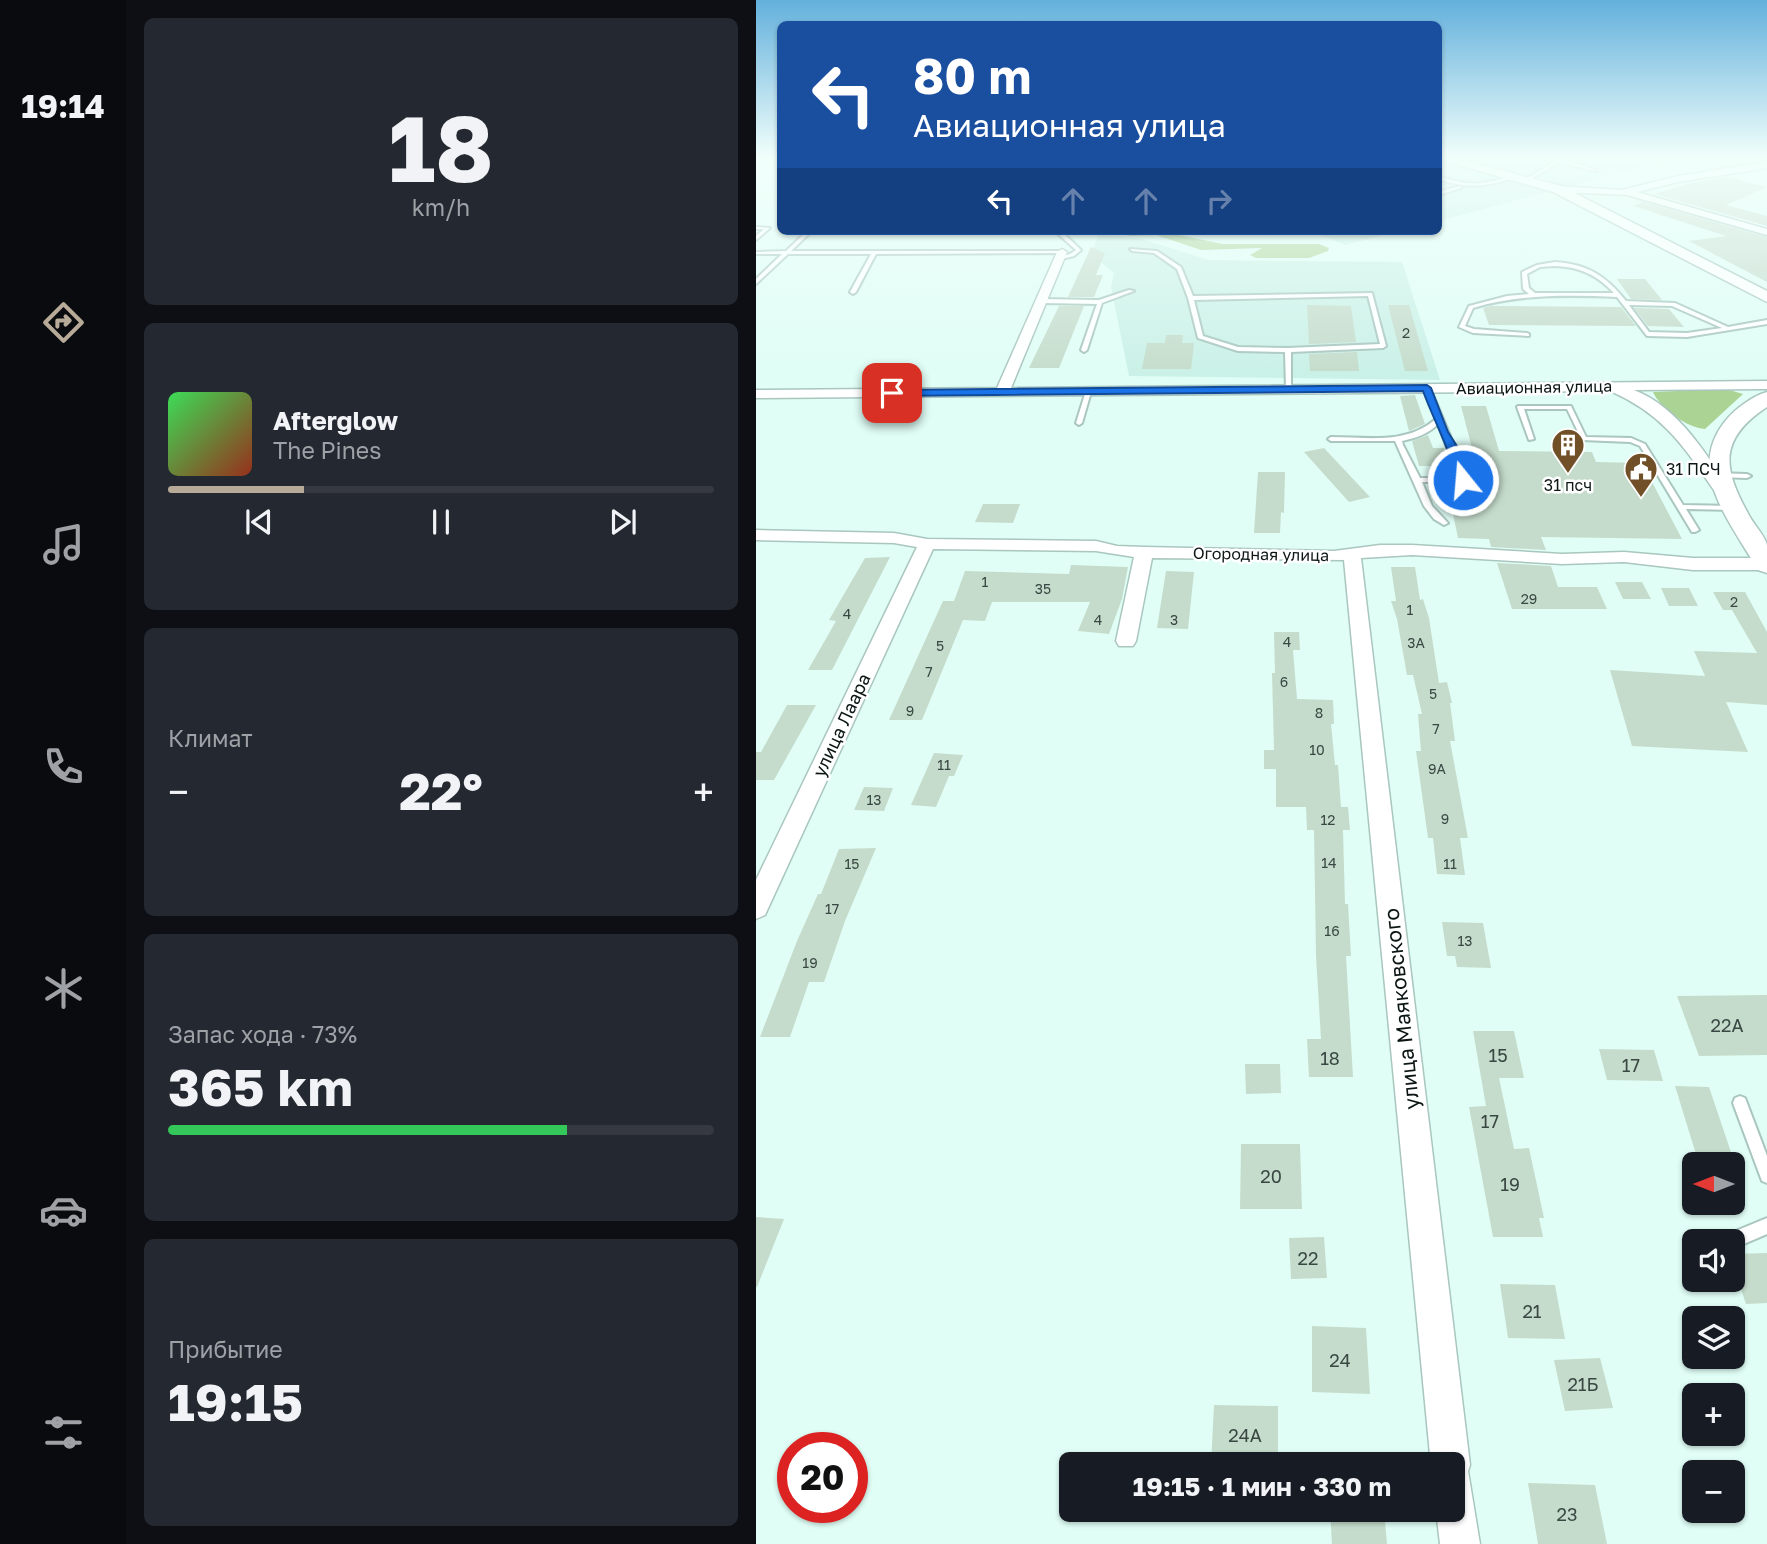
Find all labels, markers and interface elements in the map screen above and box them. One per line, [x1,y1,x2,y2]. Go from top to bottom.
text: 80 m [913,46,1031,105]
icon: left [798,49,889,140]
text: 19:14 [21,87,105,125]
text: 18 [388,93,494,202]
text: Авиационная улица [913,106,1226,144]
icon: left [981,182,1019,220]
icon: ahead [1054,182,1092,220]
icon: ahead [1127,182,1165,220]
icon: right [1200,182,1238,220]
text: km/h [412,193,470,221]
icon: directions [39,298,88,347]
house number: 2 [1402,324,1410,341]
pin [862,363,922,423]
icon: arrive [873,374,911,412]
street label: Авиационная улица [1456,376,1612,398]
text: Afterglow [273,405,398,436]
building icon: 31 псч [1549,426,1587,475]
text: The Pines [273,436,381,464]
position arrow [1426,443,1500,517]
public building icon: 31 ПСЧ [1622,450,1660,499]
place label: 31 ПСЧ [1666,459,1721,479]
place label: 31 псч [1544,475,1592,495]
icon: previous [240,503,278,541]
icon: pause [422,503,460,541]
icon: next [604,503,642,541]
icon: music [39,520,88,569]
street label: Огородная улица [1193,543,1329,565]
house number: 1 [982,573,989,590]
house number: 35 [1035,580,1051,597]
house number: 29 [1521,590,1537,607]
house number: 2 [1730,593,1738,610]
house number: 1 [1407,601,1414,618]
house number: 4 [843,605,851,622]
house number: 4 [1094,611,1102,628]
house number: 3 [1170,611,1178,628]
house number: 4 [1283,633,1291,650]
house number: 3А [1407,634,1425,651]
house number: 5 [936,637,944,654]
house number: 7 [925,663,933,680]
street label: улица Лаара [807,670,875,780]
house number: 6 [1280,673,1288,690]
house number: 5 [1429,685,1437,702]
house number: 9 [906,702,914,719]
house number: 8 [1315,704,1323,721]
house number: 7 [1432,720,1440,737]
text: Климат [168,724,253,752]
house number: 10 [1309,741,1325,758]
icon: phone [39,742,88,791]
house number: 11 [937,756,951,773]
text: 22° [399,759,483,821]
house number: 9А [1428,760,1447,777]
text: − [168,769,189,814]
text: + [693,769,714,814]
house number: 13 [867,791,881,808]
house number: 9 [1441,810,1449,827]
house number: 12 [1321,811,1335,828]
house number: 14 [1321,854,1337,871]
house number: 15 [845,855,859,872]
house number: 11 [1443,855,1457,872]
house number: 17 [825,900,839,917]
street label: улица Маяковского [1377,907,1425,1111]
house number: 16 [1324,922,1340,939]
house number: 13 [1458,932,1472,949]
house number: 19 [802,954,818,971]
icon: climate [39,964,88,1013]
house number: 22А [1711,1014,1743,1036]
text: Запас хода · 73% [168,1020,357,1048]
house number: 15 [1488,1044,1508,1066]
house number: 18 [1320,1047,1340,1069]
house number: 17 [1622,1054,1640,1076]
text: 365 km [168,1055,353,1117]
house number: 17 [1481,1110,1499,1132]
north arrow [1682,1152,1745,1214]
map controls [1682,1152,1745,1523]
house number: 20 [1260,1165,1282,1187]
house number: 19 [1500,1173,1520,1195]
icon: car [39,1186,88,1235]
button: sound [1682,1229,1745,1292]
house number: 22 [1298,1247,1318,1269]
house number: 21 [1522,1300,1542,1322]
button: layers [1682,1306,1745,1369]
text: Прибытие [168,1335,283,1363]
house number: 24 [1329,1349,1351,1371]
text: 19:15 [168,1370,303,1432]
house number: 21Б [1567,1373,1599,1395]
button: + [1682,1383,1745,1446]
icon: filters [39,1408,88,1457]
house number: 24А [1228,1424,1262,1446]
speed limit sign: 20 [777,1432,868,1523]
button: − [1682,1460,1745,1523]
text: 19:15 · 1 мин · 330 m [1133,1471,1391,1502]
house number: 23 [1557,1503,1577,1525]

